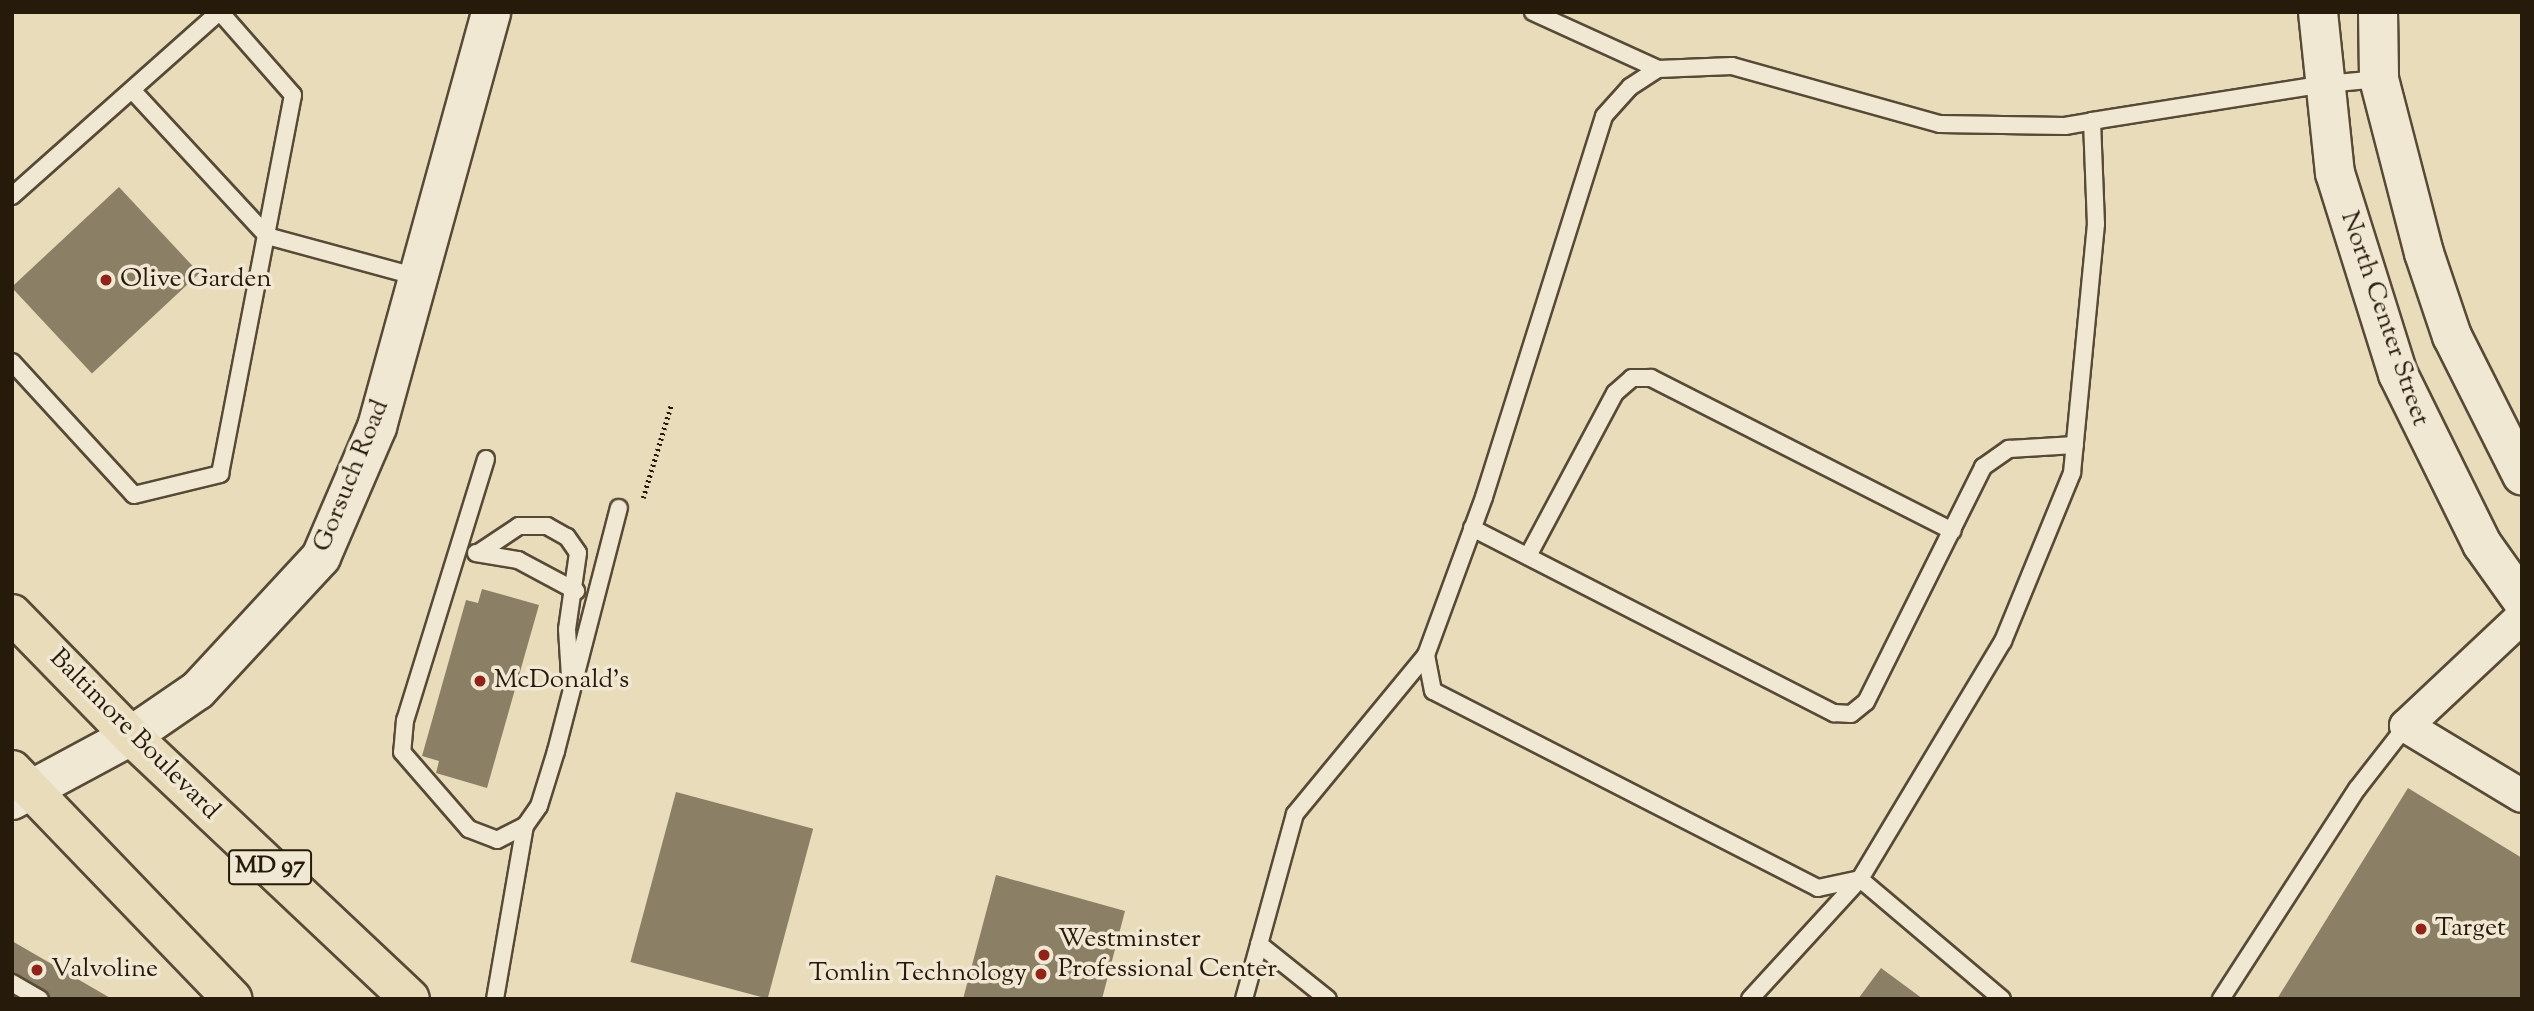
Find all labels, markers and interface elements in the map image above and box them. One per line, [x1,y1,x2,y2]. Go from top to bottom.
street label: North Center Street [2333,208,2435,430]
place label: Olive Garden [120,264,272,296]
marker: Olive Garden [98,272,114,288]
street label: Gorsuch Road [307,395,397,557]
street label: Baltimore Boulevard [42,643,226,827]
place label: McDonald's [494,665,629,697]
marker: McDonald's [472,673,488,689]
road number: MD 97 [228,846,312,888]
place label: Target [2435,913,2506,945]
marker: Target [2413,921,2429,937]
place label: Westminster Professional Center [1058,924,1277,986]
marker: Westminster Professional Center [1036,947,1052,963]
place label: Valvoline [51,954,158,986]
place label: Tomlin Technology [809,958,1027,990]
marker: Valvoline [29,962,45,978]
marker: Tomlin Technology [1033,966,1049,982]

